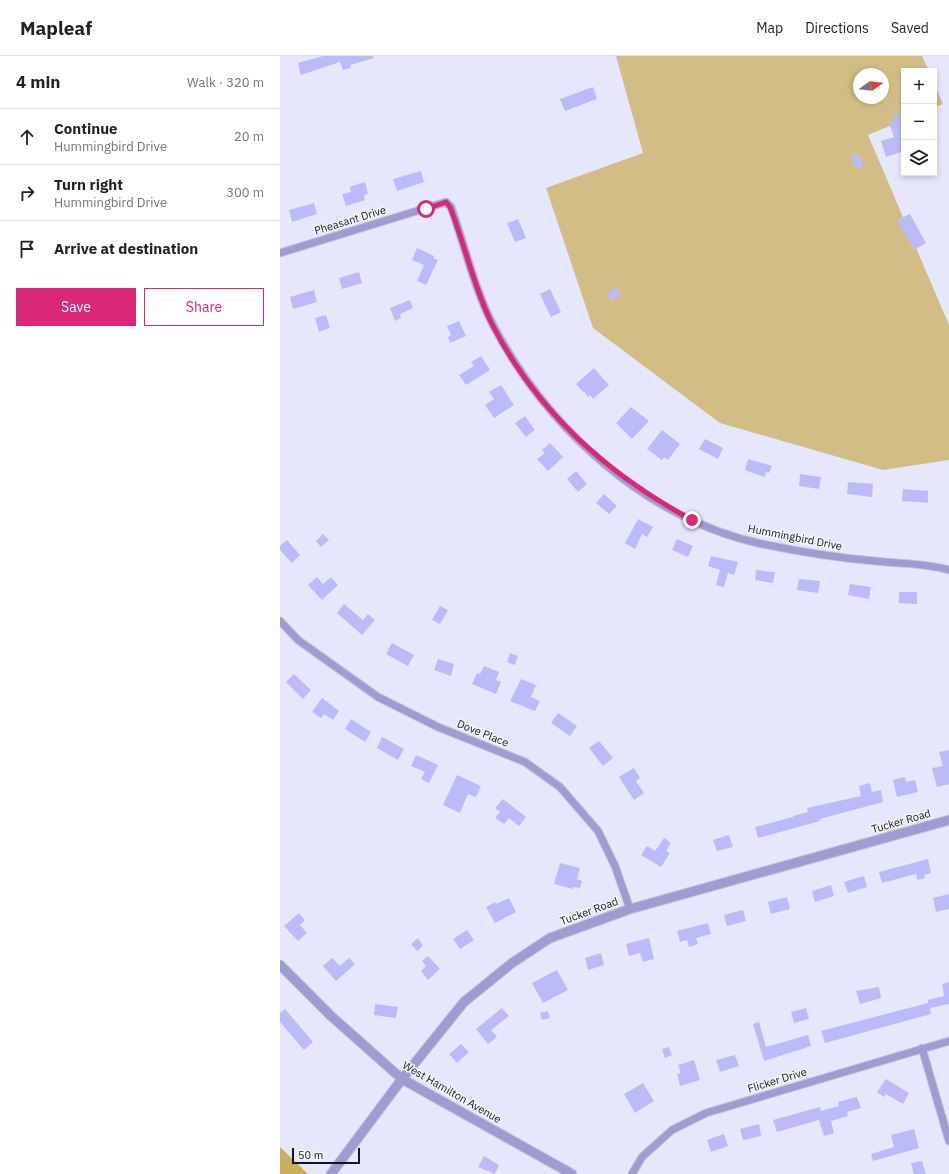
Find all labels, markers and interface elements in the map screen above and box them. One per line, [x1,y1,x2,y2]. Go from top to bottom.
text: Mapleaf [20,16,92,40]
text: Map [756,19,783,37]
text: Directions [805,19,869,37]
text: Saved [891,19,929,37]
north arrow [853,68,889,104]
map controls [901,68,937,176]
button: + [901,68,937,104]
text: 4 min [16,71,60,93]
text: Walk · 320 m [187,74,264,91]
button: − [901,104,937,140]
text: Continue [54,119,118,138]
icon: ahead [16,126,38,148]
text: 20 m [234,128,264,145]
text: Hummingbird Drive [54,138,167,155]
button: layers [901,140,937,176]
text: Turn right [54,175,123,194]
icon: right [16,182,38,204]
text: 300 m [226,184,264,201]
text: Hummingbird Drive [54,194,167,211]
route start [417,200,435,218]
street label: Pheasant Drive [312,202,388,238]
icon: arrive [16,238,38,260]
text: Arrive at destination [54,239,198,258]
button: Save [16,288,136,326]
button: Share [144,288,264,326]
route end [683,511,701,529]
street label: Hummingbird Drive [747,521,843,553]
street label: Dove Place [455,716,511,750]
street label: Tucker Road [870,806,932,836]
street label: Tucker Road [558,894,620,928]
street label: West Hamilton Avenue [400,1058,504,1126]
street label: Flicker Drive [746,1064,808,1096]
scale bar [292,1146,360,1165]
text: 50 m [298,1148,323,1162]

